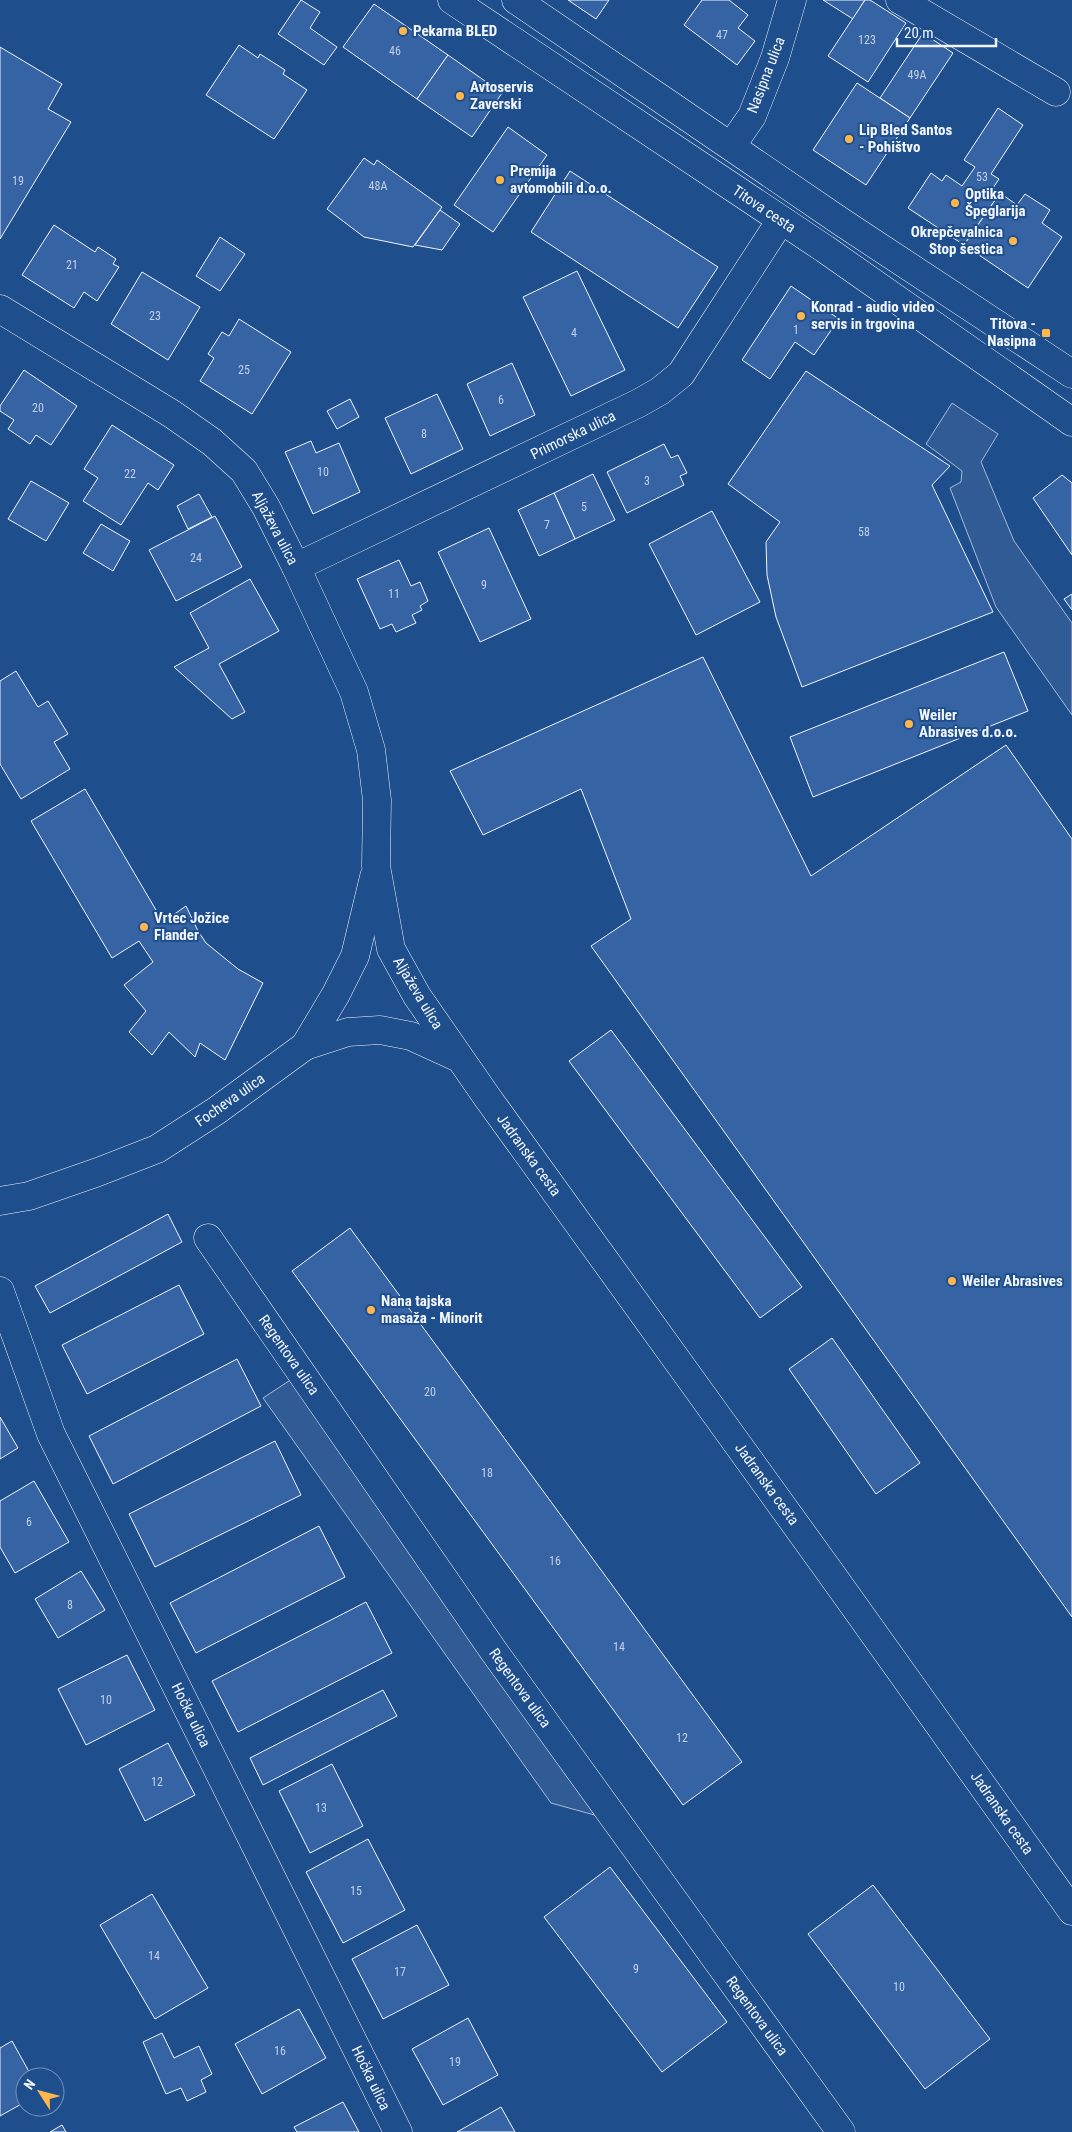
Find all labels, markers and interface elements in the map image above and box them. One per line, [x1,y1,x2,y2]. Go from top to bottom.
scale bar [897,15,996,47]
place label: Pekarna BLED [413,22,497,40]
text: 20 m [904,24,934,42]
marker: Pekarna BLED [397,25,409,37]
house number: 47 [716,28,728,42]
house number: 123 [858,33,876,47]
street label: Nasipna ulica [743,34,789,116]
house number: 46 [389,44,401,58]
house number: 49A [908,68,926,82]
place label: Avtoservis Zaverski [470,78,534,113]
marker: Avtoservis Zaverski [454,90,466,102]
place label: Lip Bled Santos - Pohištvo [859,121,952,156]
marker: Lip Bled Santos - Pohištvo [843,133,855,145]
place label: Premija avtomobili d.o.o. [510,162,612,197]
house number: 53 [976,170,988,184]
house number: 19 [12,174,24,188]
marker: Premija avtomobili d.o.o. [494,174,506,186]
house number: 48A [369,179,387,193]
street label: Titova cesta [729,181,799,237]
place label: Optika Špeglarija [965,185,1026,220]
marker: Optika Špeglarija [949,197,961,209]
place label: Okrepčevalnica Stop šestica [911,223,1003,258]
marker: Okrepčevalnica Stop šestica [1007,235,1019,247]
house number: 21 [66,258,78,272]
place label: Konrad - audio video servis in trgovina [811,298,935,333]
house number: 23 [149,309,161,323]
marker: Konrad - audio video servis in trgovina [795,310,807,322]
place label: Titova - Nasipna [987,315,1036,350]
house number: 1 [793,323,799,337]
house number: 4 [571,326,577,340]
marker: Titova - Nasipna [1040,327,1052,339]
house number: 25 [238,363,250,377]
house number: 6 [498,393,504,407]
house number: 20 [32,401,44,415]
street label: Primorska ulica [528,407,618,463]
house number: 8 [421,427,427,441]
house number: 10 [317,465,329,479]
house number: 22 [124,467,136,481]
house number: 3 [644,474,650,488]
street label: Aljaževa ulica [248,488,302,568]
house number: 5 [581,500,587,514]
house number: 7 [544,518,550,532]
house number: 58 [858,525,870,539]
house number: 24 [190,551,202,565]
house number: 9 [481,578,487,592]
house number: 11 [388,587,400,601]
place label: Weiler Abrasives d.o.o. [919,706,1017,741]
marker: Weiler Abrasives d.o.o. [903,718,915,730]
place label: Vrtec Jožice Flander [154,909,229,944]
marker: Vrtec Jožice Flander [138,921,150,933]
street label: Aljaževa ulica [389,954,447,1032]
street label: Focheva ulica [192,1069,268,1131]
street label: Jadranska cesta [493,1110,565,1200]
place label: Weiler Abrasives [962,1272,1063,1290]
marker: Weiler Abrasives [946,1275,958,1287]
place label: Nana tajska masaža - Minorit [381,1292,483,1327]
marker: Nana tajska masaža - Minorit [365,1304,377,1316]
street label: Regentova ulica [255,1312,323,1398]
house number: 20 [424,1385,436,1399]
street label: Jadranska cesta [731,1439,803,1529]
house number: 18 [481,1466,493,1480]
house number: 6 [26,1515,32,1529]
house number: 16 [549,1554,561,1568]
house number: 8 [67,1598,73,1612]
house number: 14 [613,1640,625,1654]
street label: Regentova ulica [485,1645,555,1731]
street label: Hočka ulica [168,1680,214,1750]
house number: 10 [100,1693,112,1707]
house number: 12 [676,1731,688,1745]
street label: Jadranska cesta [967,1768,1037,1858]
house number: 12 [151,1775,163,1789]
house number: 13 [315,1801,327,1815]
house number: 15 [350,1884,362,1898]
house number: 14 [148,1949,160,1963]
house number: 9 [633,1962,639,1976]
house number: 17 [394,1965,406,1979]
street label: Regentova ulica [722,1973,792,2059]
house number: 10 [893,1980,905,1994]
street label: Hočka ulica [348,2043,394,2113]
house number: 16 [274,2044,286,2058]
house number: 19 [449,2055,461,2069]
north arrow [15,2067,65,2117]
text: N [20,2076,38,2093]

